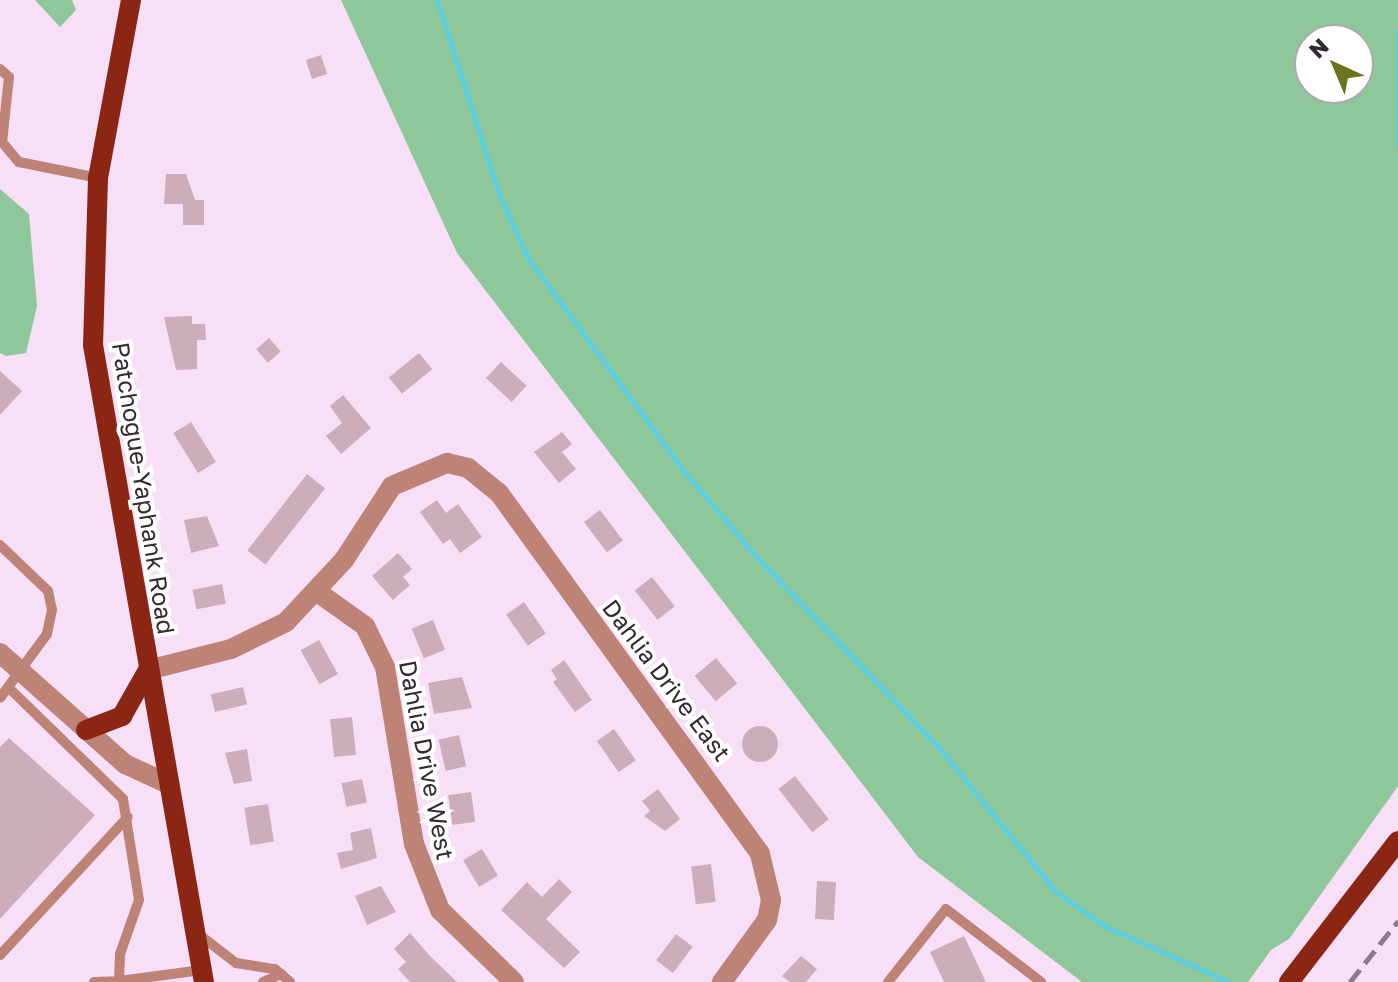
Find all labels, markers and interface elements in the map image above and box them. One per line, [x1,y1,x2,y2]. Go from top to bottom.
north arrow [1294,24,1374,104]
text: N [1303,32,1334,63]
street label: Patchogue-Yaphank Road [107,340,181,636]
street label: Dahlia Drive East [597,594,737,766]
street label: Dahlia Drive West [394,658,460,862]

